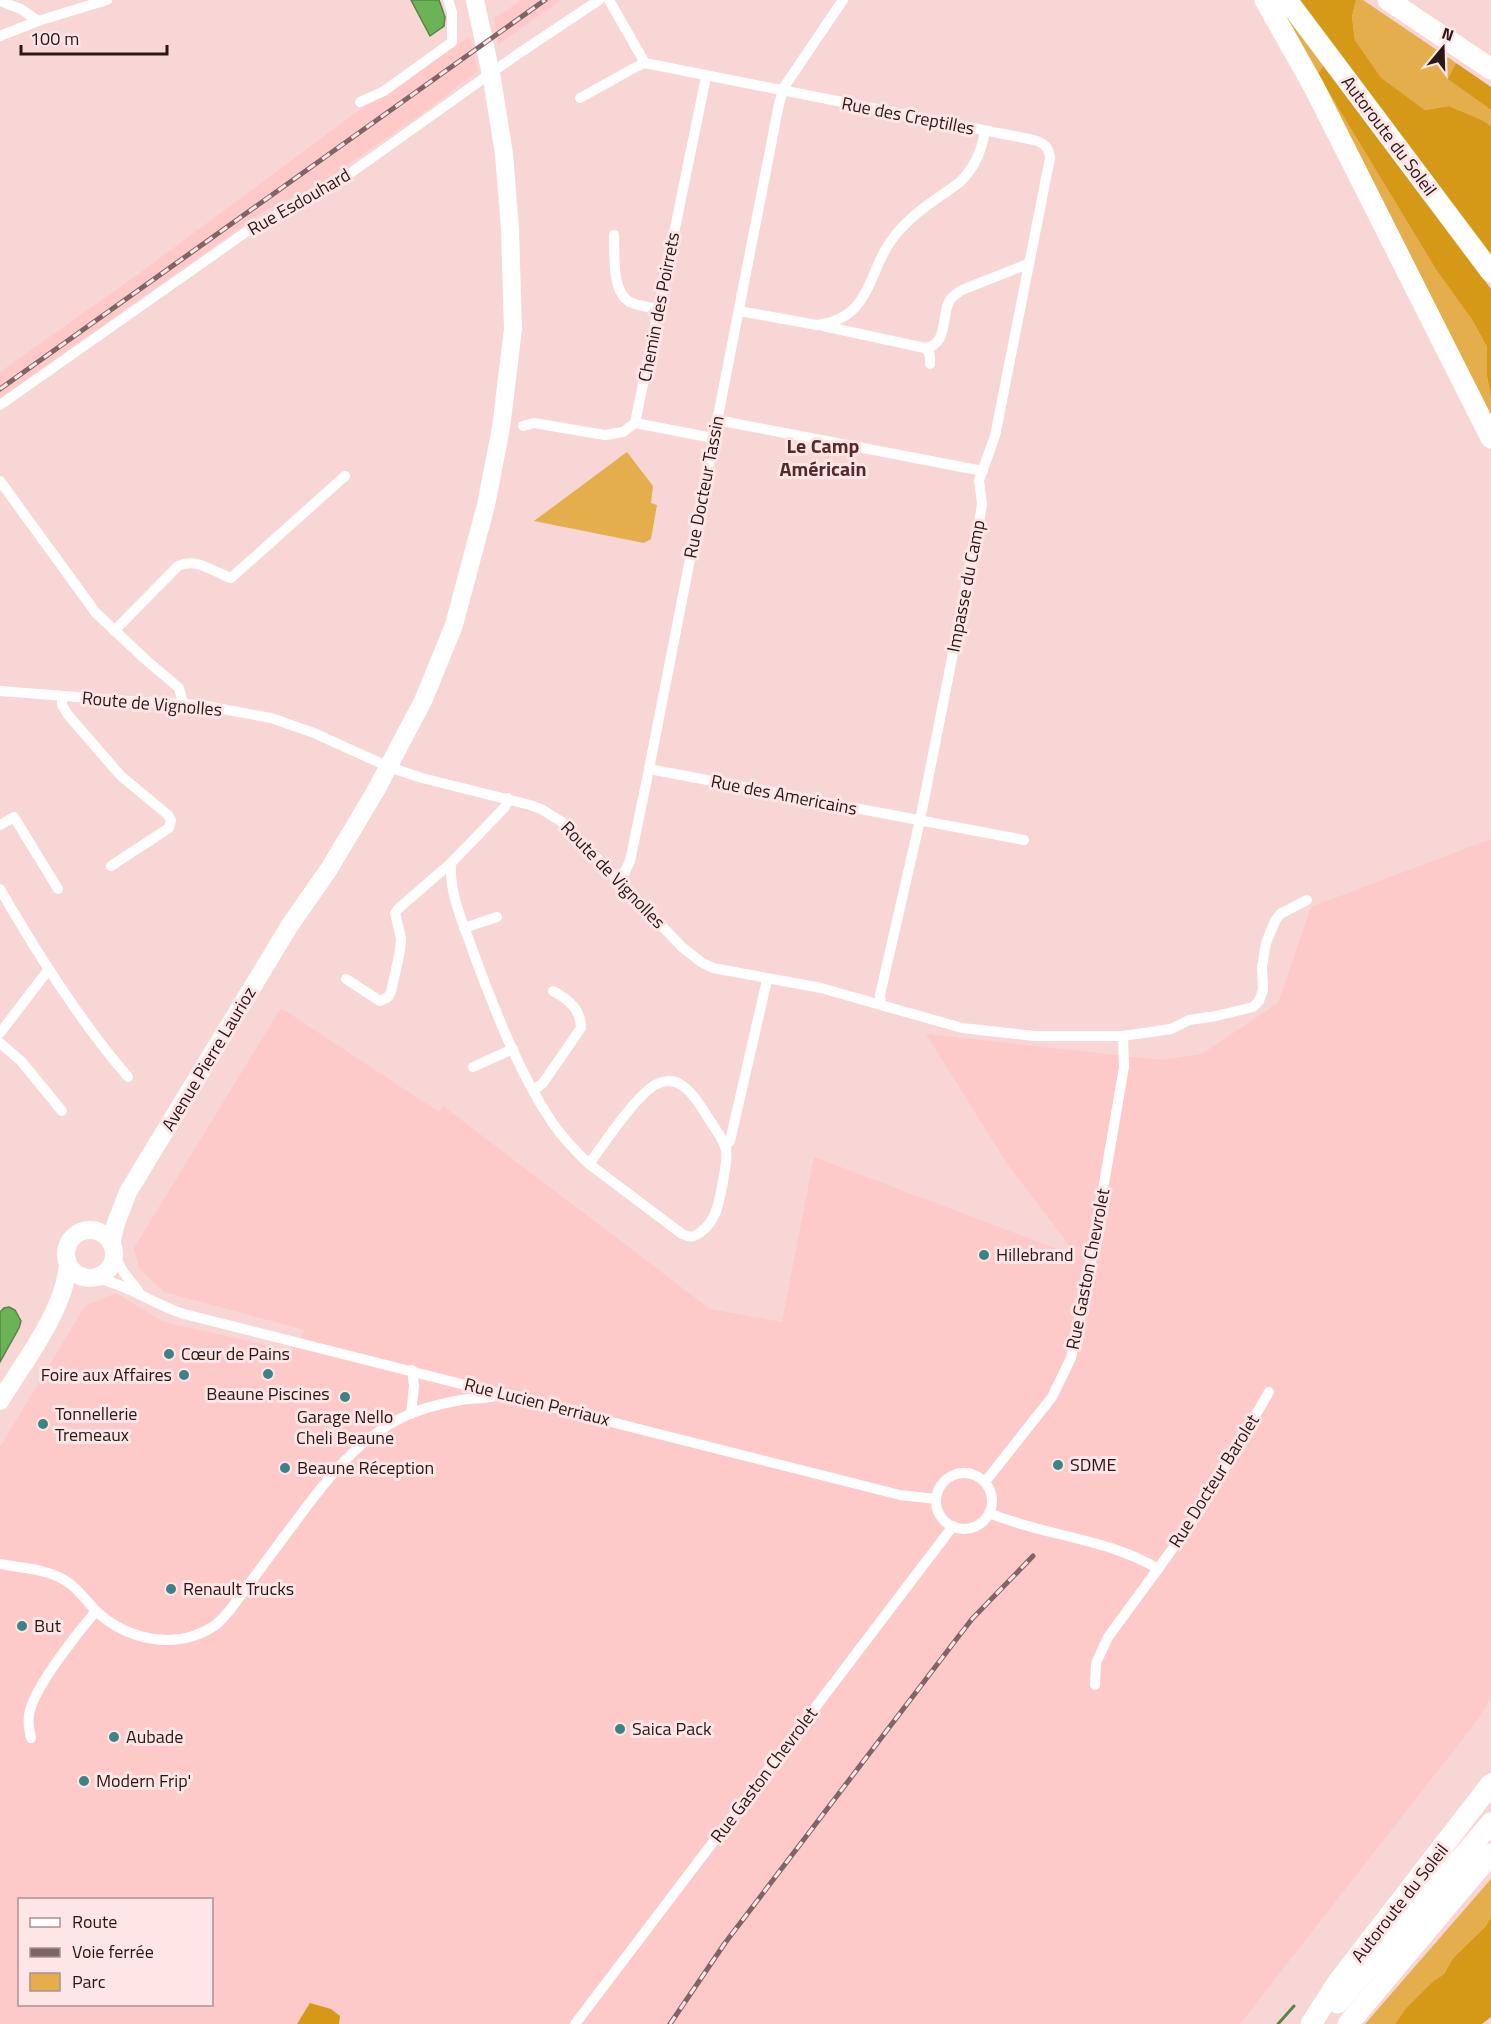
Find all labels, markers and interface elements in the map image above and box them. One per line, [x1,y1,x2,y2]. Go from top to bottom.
scale bar [21,18,166,56]
north arrow [1413,18,1473,78]
text: N [1439,21,1457,47]
text: 100 m [30,25,79,52]
street label: Autoroute du Soleil [1335,70,1444,201]
street label: Rue des Creptilles [839,89,977,142]
street label: Rue Esdouhard [242,161,355,242]
street label: Chemin des Poirrets [631,230,686,384]
street label: Rue Docteur Tassin [676,413,731,561]
district label: Le Camp Américain [780,430,866,484]
street label: Impasse du Camp [939,517,992,654]
street label: Route de Vignolles [81,684,223,723]
street label: Rue des Americains [709,767,860,822]
street label: Route de Vignolles [555,815,672,935]
street label: Avenue Pierre Laurioz [155,981,262,1136]
street label: Rue Gaston Chevrolet [1059,1185,1117,1352]
place label: Hillebrand [996,1241,1073,1268]
marker: Hillebrand [977,1248,991,1262]
place label: Cœur de Pains [181,1340,290,1367]
marker: Cœur de Pains [162,1347,176,1361]
place label: Foire aux Affaires [41,1361,172,1388]
marker: Beaune Piscines [261,1367,275,1381]
marker: Foire aux Affaires [177,1368,191,1382]
street label: Rue Lucien Perriaux [462,1370,613,1433]
place label: Beaune Piscines [206,1380,330,1407]
marker: Garage Nello Cheli Beaune [338,1390,352,1404]
place label: Tonnellerie Tremeaux [55,1400,137,1448]
place label: Garage Nello Cheli Beaune [296,1403,394,1451]
street label: Rue Docteur Barolet [1162,1408,1266,1553]
marker: Tonnellerie Tremeaux [36,1417,50,1431]
place label: SDME [1070,1451,1116,1478]
place label: Beaune Réception [297,1454,434,1481]
marker: SDME [1051,1458,1065,1472]
marker: Beaune Réception [278,1461,292,1475]
place label: Renault Trucks [183,1575,294,1602]
marker: Renault Trucks [164,1582,178,1596]
place label: But [34,1612,62,1639]
marker: But [15,1619,29,1633]
street label: Rue Gaston Chevrolet [704,1701,824,1848]
place label: Saica Pack [632,1715,712,1742]
marker: Saica Pack [613,1722,627,1736]
place label: Aubade [126,1723,183,1750]
marker: Aubade [107,1730,121,1744]
place label: Modern Frip' [96,1767,191,1794]
marker: Modern Frip' [77,1774,91,1788]
street label: Autoroute du Soleil [1345,1838,1455,1968]
legend [18,1898,213,2006]
text: Route [72,1908,117,1935]
text: Voie ferrée [72,1938,154,1965]
text: Parc [72,1968,106,1995]

